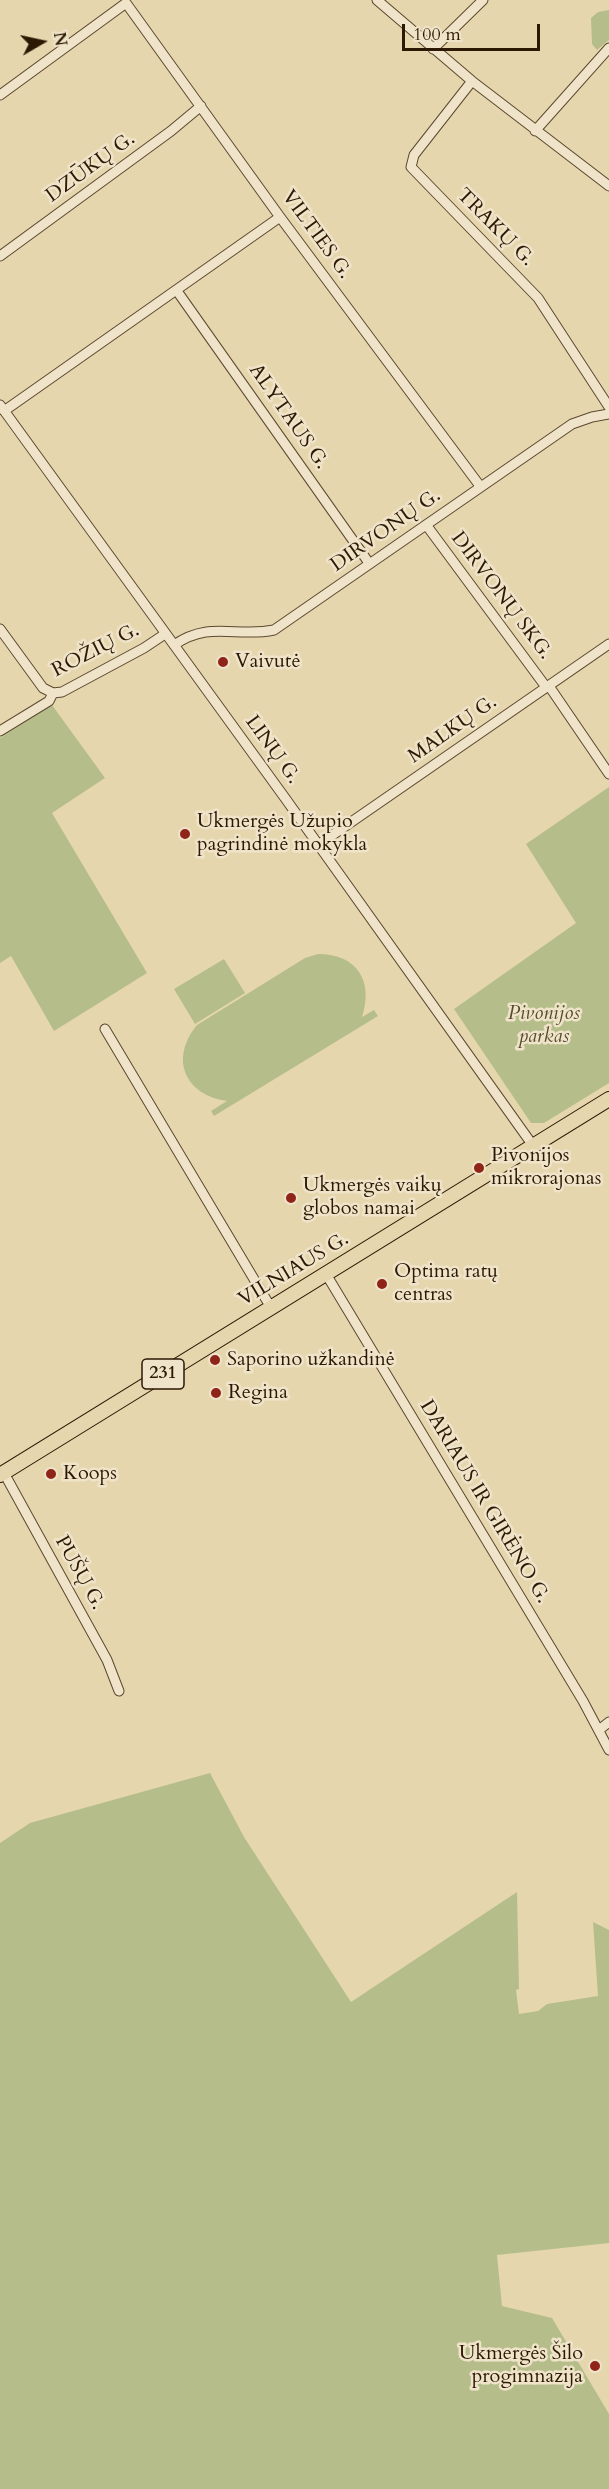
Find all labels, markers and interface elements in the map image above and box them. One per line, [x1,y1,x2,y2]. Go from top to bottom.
north arrow [12,12,72,72]
scale bar [405,12,543,50]
text: 100 m [413,22,461,47]
text: N [48,31,72,48]
street label: DZŪKŲ G. [42,128,140,208]
street label: TRAKŲ G. [451,184,539,272]
street label: VILTIES G. [276,186,356,284]
street label: ALYTAUS G. [243,360,333,474]
street label: DIRVONŲ G. [326,484,446,578]
street label: DIRVONŲ SKG. [445,527,557,665]
street label: ROŽIŲ G. [48,619,144,683]
place label: Vaivutė [235,650,300,674]
marker: Vaivutė [216,655,230,669]
street label: MALKŲ G. [404,691,502,769]
street label: LINŲ G. [239,711,305,789]
place label: Ukmergės Užupio pagrindinė mokykla [197,810,367,857]
marker: Ukmergės Užupio pagrindinė mokykla [178,827,192,841]
park label: Pivonijos parkas [508,1002,580,1049]
place label: Pivonijos mikrorajonas [491,1144,601,1191]
marker: Pivonijos mikrorajonas [472,1161,486,1175]
place label: Ukmergės vaikų globos namai [303,1174,442,1221]
marker: Ukmergės vaikų globos namai [284,1191,298,1205]
street label: VILNIAUS G. [235,1228,353,1312]
place label: Optima ratų centras [394,1260,498,1307]
marker: Optima ratų centras [375,1277,389,1291]
place label: Saporino užkandinė [227,1348,395,1372]
marker: Saporino užkandinė [208,1353,222,1367]
road number: 231 [142,1359,184,1389]
place label: Regina [228,1381,288,1405]
marker: Regina [209,1386,223,1400]
street label: DARIAUS IR GIRĖNO G. [414,1396,554,1608]
place label: Koops [63,1462,117,1486]
marker: Koops [44,1467,58,1481]
street label: PUŠŲ G. [49,1532,109,1614]
place label: Ukmergės Šilo progimnazija [459,2342,583,2389]
marker: Ukmergės Šilo progimnazija [588,2359,602,2373]

